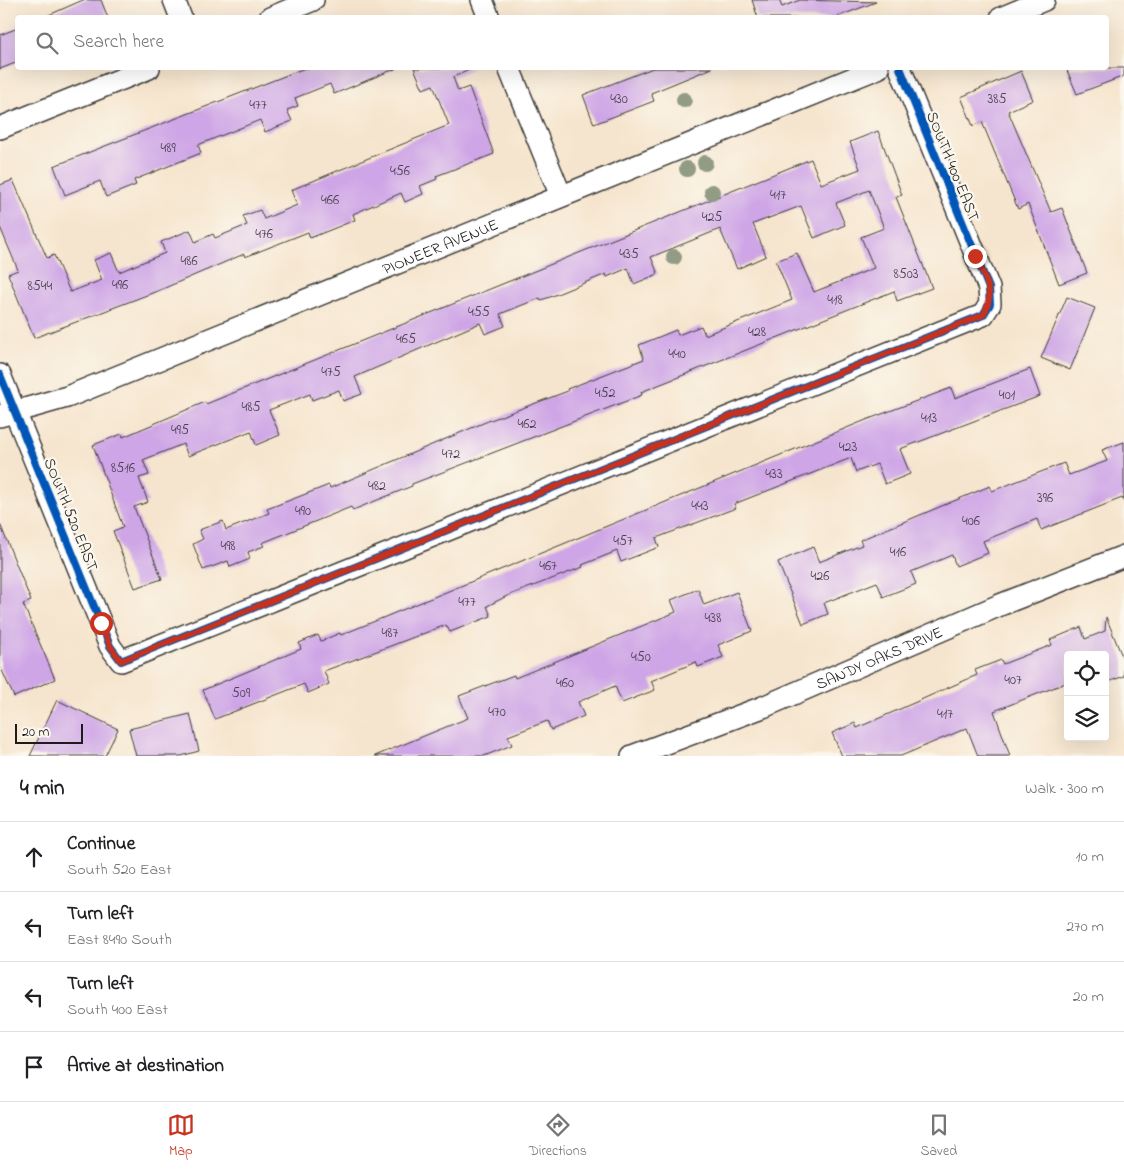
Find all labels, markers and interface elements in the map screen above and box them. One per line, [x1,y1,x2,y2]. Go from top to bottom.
search box [15,15,1109,70]
icon: search [33,29,61,57]
text: Search here [73,29,164,56]
house number: 430 [610,89,628,110]
house number: 385 [987,89,1007,110]
house number: 477 [249,95,267,116]
street label: SOUTH 400 EAST [919,108,985,225]
house number: 489 [160,138,176,159]
house number: 456 [390,161,410,182]
house number: 417 [770,185,786,206]
house number: 466 [321,190,339,211]
house number: 425 [702,207,722,228]
street label: PIONEER AVENUE [379,213,502,282]
house number: 476 [255,224,273,245]
house number: 435 [619,244,639,265]
route end [964,245,987,268]
house number: 486 [180,251,198,272]
house number: 8503 [893,264,919,285]
house number: 496 [112,275,128,296]
house number: 8544 [28,276,53,297]
house number: 418 [827,290,843,311]
house number: 455 [468,302,490,323]
house number: 428 [748,322,766,343]
house number: 465 [396,329,416,350]
house number: 440 [668,344,686,365]
house number: 475 [321,362,341,383]
house number: 452 [595,383,615,404]
house number: 401 [999,385,1016,406]
house number: 485 [241,397,261,418]
house number: 413 [921,408,937,429]
house number: 462 [518,414,536,435]
house number: 495 [171,420,189,441]
house number: 423 [839,437,857,458]
house number: 472 [442,444,460,465]
street label: SOUTH 520 EAST [36,454,104,575]
house number: 8516 [111,458,135,479]
house number: 433 [765,464,783,485]
house number: 482 [368,476,386,497]
house number: 396 [1037,488,1053,509]
house number: 443 [691,496,709,517]
house number: 490 [295,501,311,522]
house number: 406 [962,511,980,532]
house number: 457 [613,531,633,552]
house number: 498 [220,536,236,557]
house number: 416 [890,542,906,563]
house number: 467 [539,556,557,577]
house number: 426 [811,566,829,587]
house number: 477 [458,592,476,613]
house number: 438 [705,608,721,629]
route start [90,612,113,635]
street label: SANDY OAKS DRIVE [812,621,947,697]
house number: 487 [382,623,399,644]
house number: 450 [631,647,651,668]
map controls [1064,651,1109,741]
button: locate [1064,651,1109,696]
house number: 407 [1004,670,1022,691]
house number: 460 [556,673,574,694]
house number: 509 [232,683,251,704]
button: layers [1064,696,1109,741]
house number: 470 [488,702,506,723]
house number: 417 [937,704,953,725]
scale bar [15,721,82,744]
text: 20 m [22,722,49,743]
text: 4 min [20,774,64,804]
text: Walk · 300 m [1025,777,1104,801]
text: Continue [67,831,135,858]
icon: ahead [20,843,48,871]
text: 10 m [1076,845,1104,869]
text: South 520 East [67,858,172,882]
text: Turn left [67,901,134,928]
icon: left [20,913,48,941]
text: 270 m [1066,915,1104,939]
text: East 8490 South [67,928,172,952]
text: Turn left [67,971,134,998]
icon: left [20,983,48,1011]
text: 20 m [1073,985,1104,1009]
text: South 400 East [67,998,168,1022]
icon: arrive [20,1053,48,1081]
text: Arrive at destination [67,1053,224,1080]
tab: Map [167,1111,195,1162]
tab: Directions [529,1111,587,1162]
tab: Saved [921,1111,957,1162]

